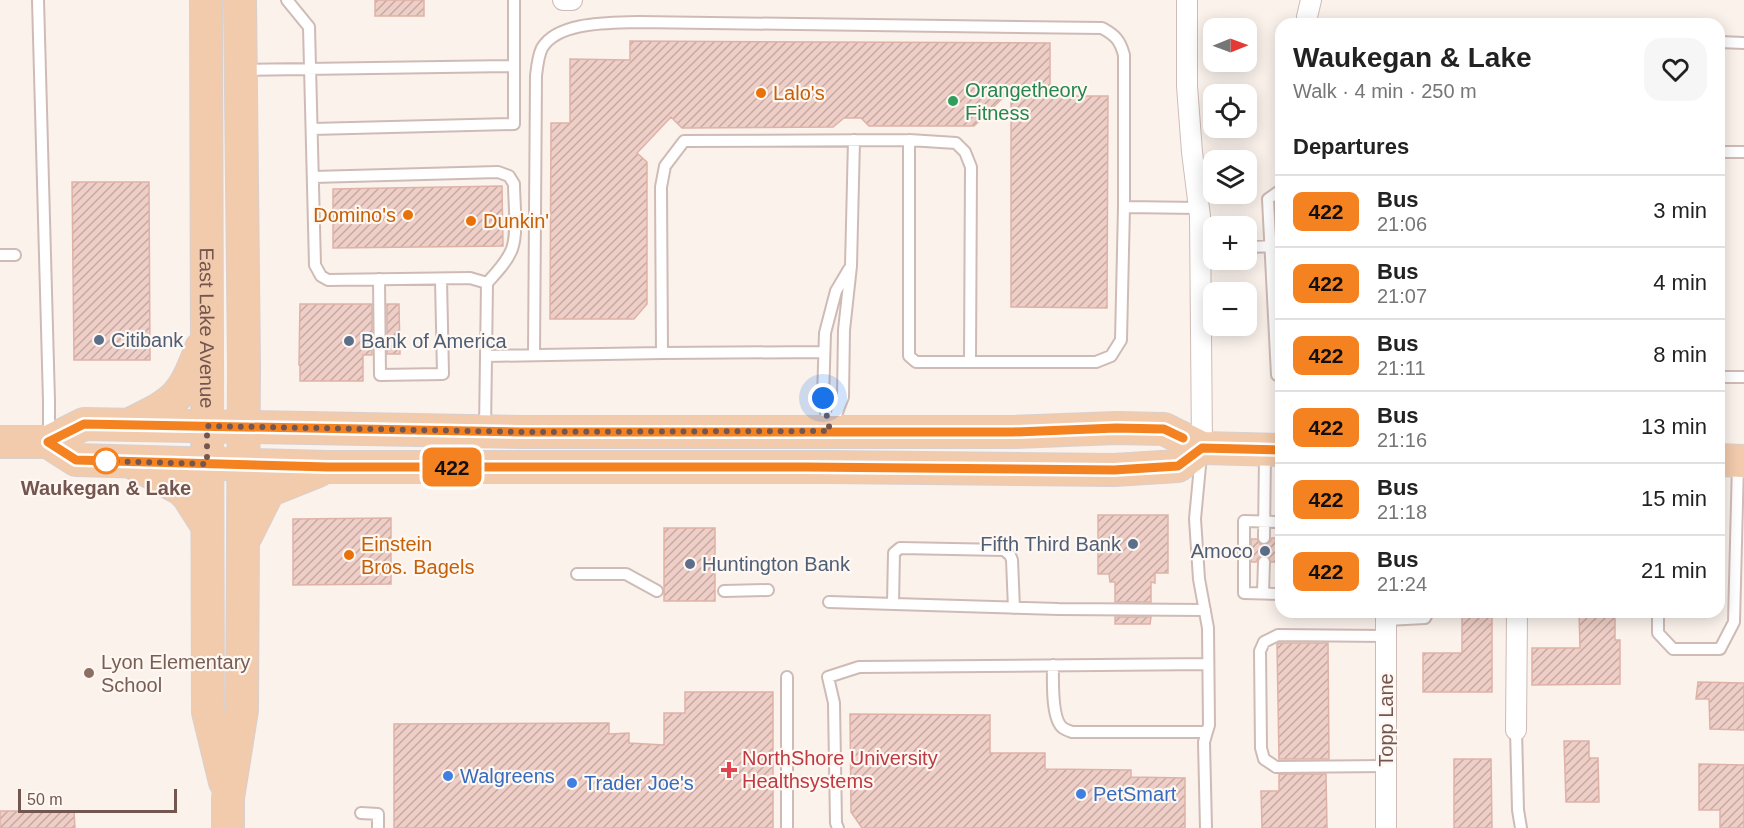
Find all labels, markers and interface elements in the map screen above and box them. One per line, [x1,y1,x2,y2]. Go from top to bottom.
north arrow [1203,18,1257,72]
map controls [1203,18,1257,336]
button: heart [1644,38,1707,101]
text: Waukegan & Lake [1293,42,1532,73]
place label: Orangetheory Fitness [965,79,1087,124]
text: Walk · 4 min · 250 m [1293,80,1477,102]
place label: Lalo's [773,82,825,104]
button: locate [1203,84,1257,138]
marker: Lalo's [754,86,768,100]
marker: Orangetheory Fitness [946,94,960,108]
text: Departures [1293,134,1409,159]
button: layers [1203,150,1257,204]
text: Bus [1377,187,1419,212]
text: 3 min [1653,198,1707,223]
text: 422 [1308,200,1344,223]
place label: Domino's [313,204,396,226]
marker: Domino's [401,208,415,222]
place label: Dunkin' [483,210,549,232]
text: 21:06 [1377,213,1427,235]
marker: Dunkin' [464,214,478,228]
button: + [1203,216,1257,270]
street label: East Lake Avenue [196,248,218,408]
text: Bus [1377,259,1419,284]
text: 4 min [1653,270,1707,295]
text: 422 [1308,272,1344,295]
button: − [1203,282,1257,336]
text: 21:07 [1377,285,1427,307]
place label: Citibank [111,329,184,351]
place label: Bank of America [361,330,508,352]
text: Bus [1377,331,1419,356]
marker: Citibank [92,333,106,347]
marker: Bank of America [342,334,356,348]
text: 8 min [1653,342,1707,367]
text: 422 [1308,344,1344,367]
text: 21:11 [1377,357,1426,379]
your location [808,383,838,413]
text: Bus [1377,403,1419,428]
text: 13 min [1641,414,1707,439]
text: 422 [1308,416,1344,439]
text: 21:16 [1377,429,1427,451]
marker: Waukegan & Lake [93,448,119,474]
line badge: 422 [418,448,486,486]
text: 422 [434,456,470,479]
text: Bus [1377,475,1419,500]
place label: Waukegan & Lake [21,477,191,499]
text: 15 min [1641,486,1707,511]
text: 422 [1308,488,1344,511]
text: 21:18 [1377,501,1427,523]
place label: Einstein Bros. Bagels [361,533,474,578]
place label: Fifth Third Bank [980,533,1122,555]
marker: Fifth Third Bank [1126,537,1140,551]
place label: Amoco [1191,540,1253,562]
marker: Amoco [1258,544,1272,558]
text: Bus [1377,547,1419,572]
marker: Einstein Bros. Bagels [342,548,356,562]
place label: Huntington Bank [702,553,851,575]
marker: Huntington Bank [683,557,697,571]
text: 21 min [1641,558,1707,583]
text: 422 [1308,560,1344,583]
text: 21:24 [1377,573,1427,595]
place label: Lyon Elementary School [101,651,250,696]
marker: Lyon Elementary School [82,666,96,680]
street label: Topp Lane [1375,673,1397,767]
place label: NorthShore University Healthsystems [742,747,938,792]
marker: NorthShore University Healthsystems [720,761,738,779]
place label: Walgreens [460,765,555,787]
marker: Walgreens [441,769,455,783]
place label: Trader Joe's [584,772,694,794]
marker: Trader Joe's [565,776,579,790]
place label: PetSmart [1093,783,1177,805]
scale bar [18,786,177,814]
marker: PetSmart [1074,787,1088,801]
text: 50 m [27,791,63,808]

